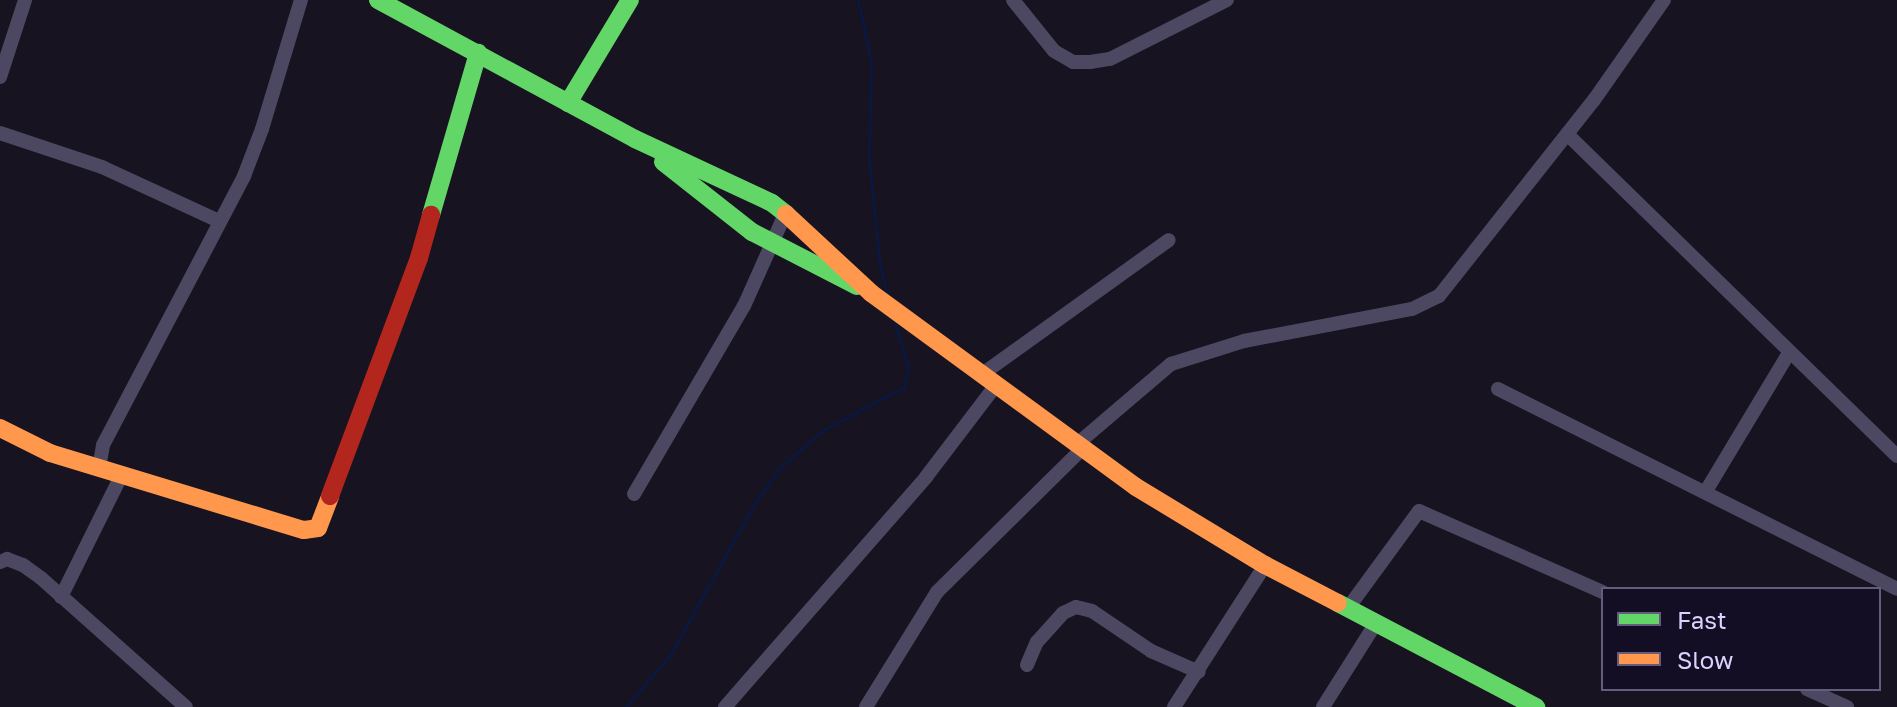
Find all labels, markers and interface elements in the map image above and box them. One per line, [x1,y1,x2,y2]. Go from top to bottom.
legend [1601,587,1881,691]
text: Fast [1677,605,1727,634]
text: Slow [1677,645,1733,674]

